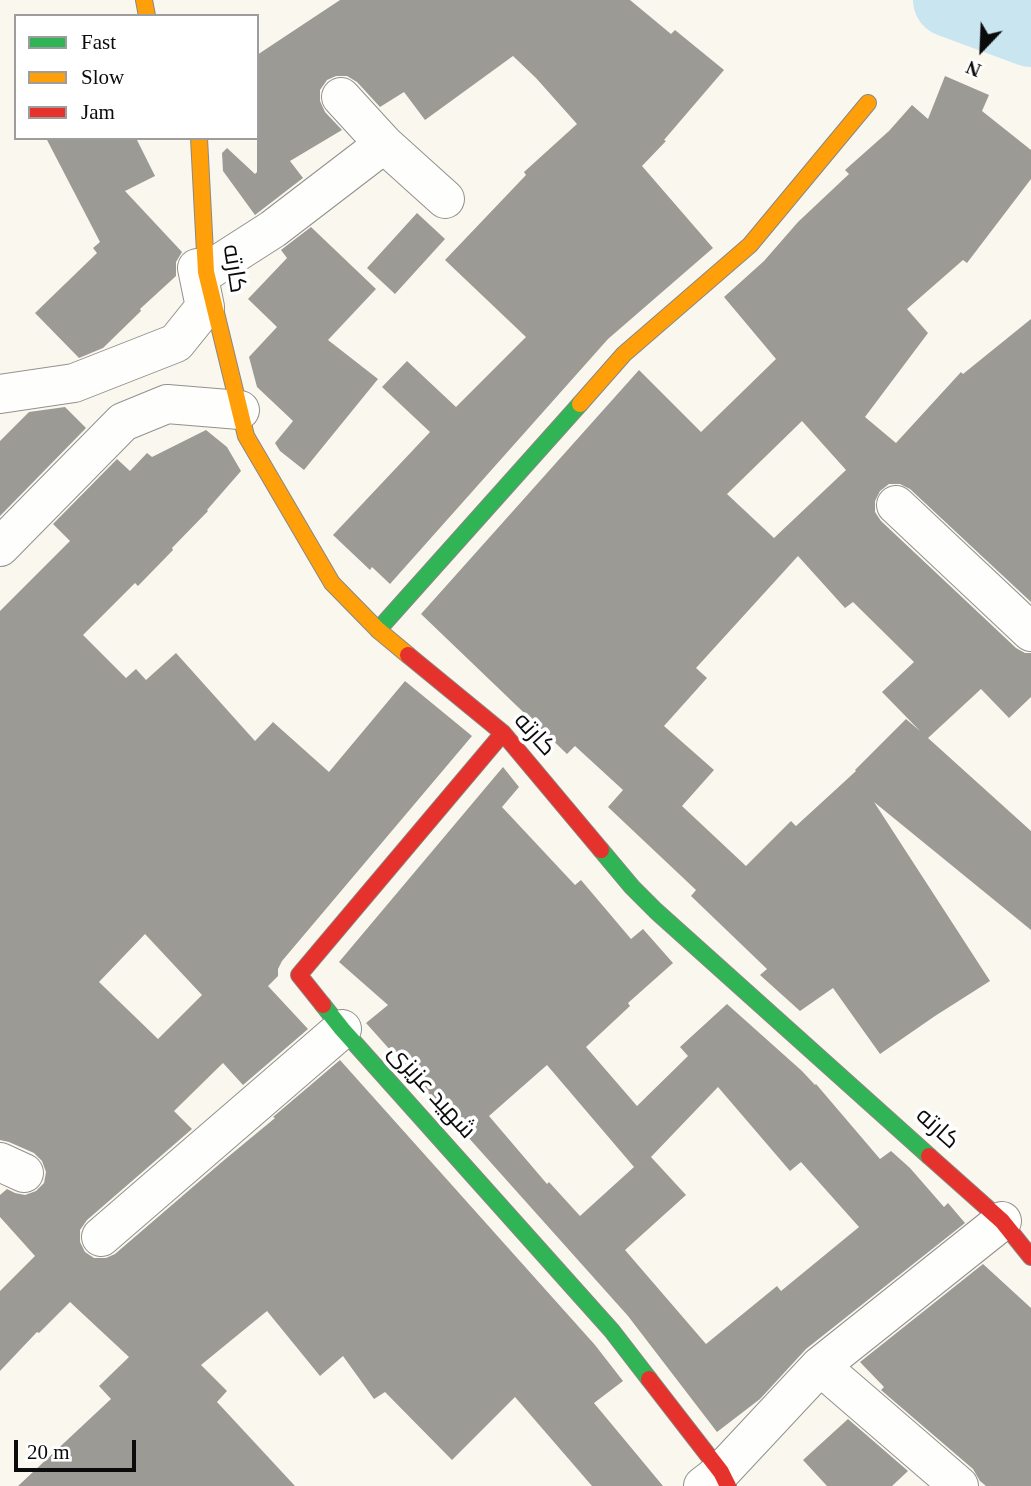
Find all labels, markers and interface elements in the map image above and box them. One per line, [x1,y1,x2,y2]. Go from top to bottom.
legend [14,14,259,140]
north arrow [947,14,1017,84]
text: Fast [81,30,116,54]
text: N [963,56,984,81]
text: Slow [81,65,124,89]
text: Jam [81,100,115,124]
street label: کارته [214,243,250,295]
street label: کارته [506,708,560,764]
street label: شهید عزیزی [380,1040,480,1146]
street label: کارته [908,1103,964,1157]
scale bar [18,1426,140,1470]
text: 20 m [27,1440,70,1464]

